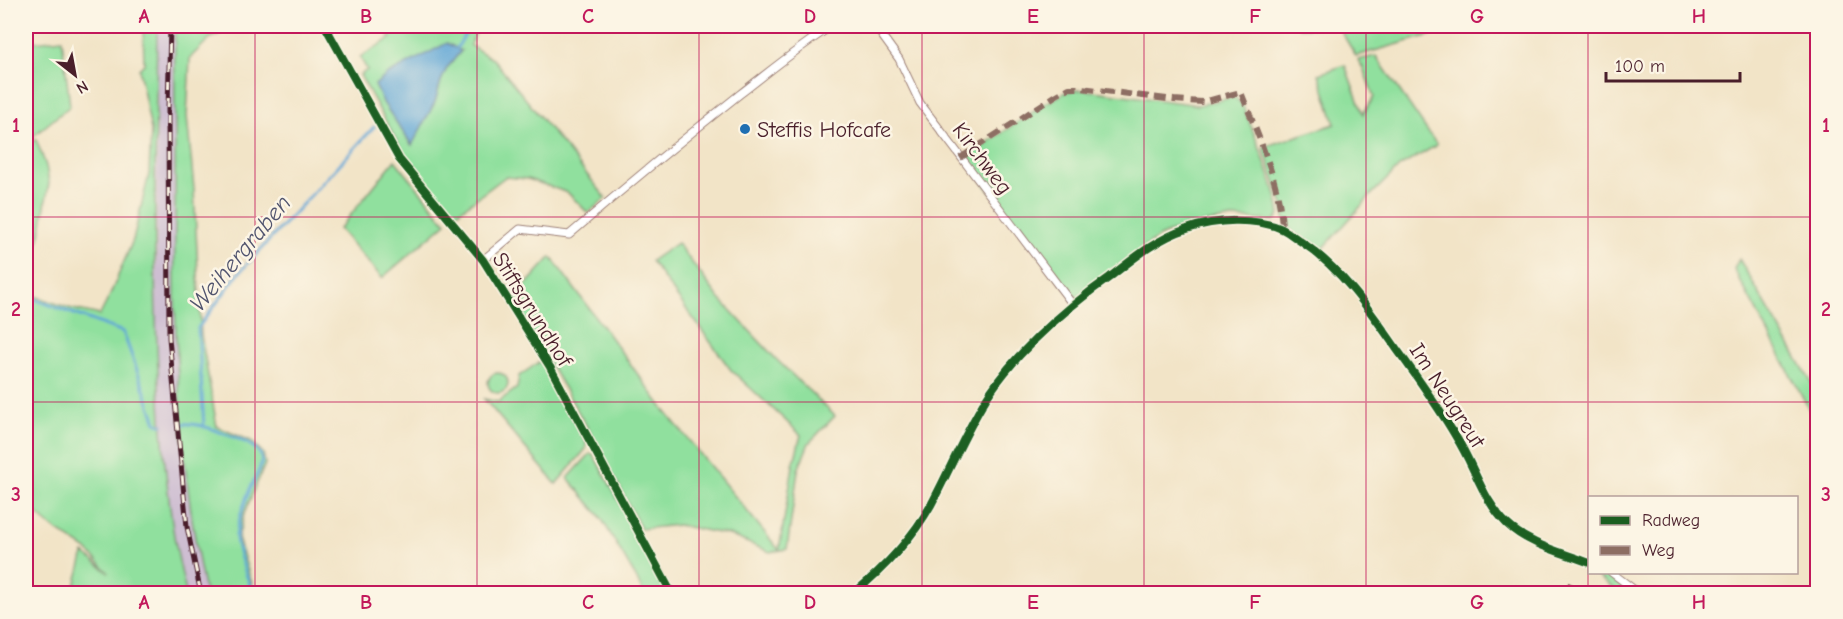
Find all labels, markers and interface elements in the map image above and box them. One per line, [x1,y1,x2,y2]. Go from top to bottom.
text: A [138,5,150,28]
text: B [360,5,372,28]
text: C [582,5,594,28]
text: D [804,5,816,28]
text: E [1027,5,1039,28]
text: F [1249,5,1261,28]
text: G [1470,5,1484,28]
text: H [1692,5,1706,28]
north arrow [45,45,105,105]
scale bar [1606,45,1740,83]
text: 100 m [1615,56,1665,77]
text: N [73,77,91,97]
text: 1 [12,114,20,137]
text: 1 [1822,114,1830,137]
place label: Steffis Hofcafe [757,117,891,143]
street label: Kirchweg [947,118,1018,200]
marker: Steffis Hofcafe [738,122,752,136]
water label: Weihergraben [183,189,297,317]
street label: Stiftsgrundhof [487,248,579,373]
text: 2 [11,298,21,321]
text: 2 [1821,298,1831,321]
street label: Im Neugreut [1404,338,1491,453]
text: 3 [11,483,21,506]
text: 3 [1821,483,1831,506]
legend [1588,496,1798,574]
text: Radweg [1642,510,1700,531]
text: Weg [1642,540,1675,561]
text: A [138,591,150,614]
text: B [360,591,372,614]
text: C [582,591,594,614]
text: D [804,591,816,614]
text: E [1027,591,1039,614]
text: F [1249,591,1261,614]
text: G [1470,591,1484,614]
text: H [1692,591,1706,614]

